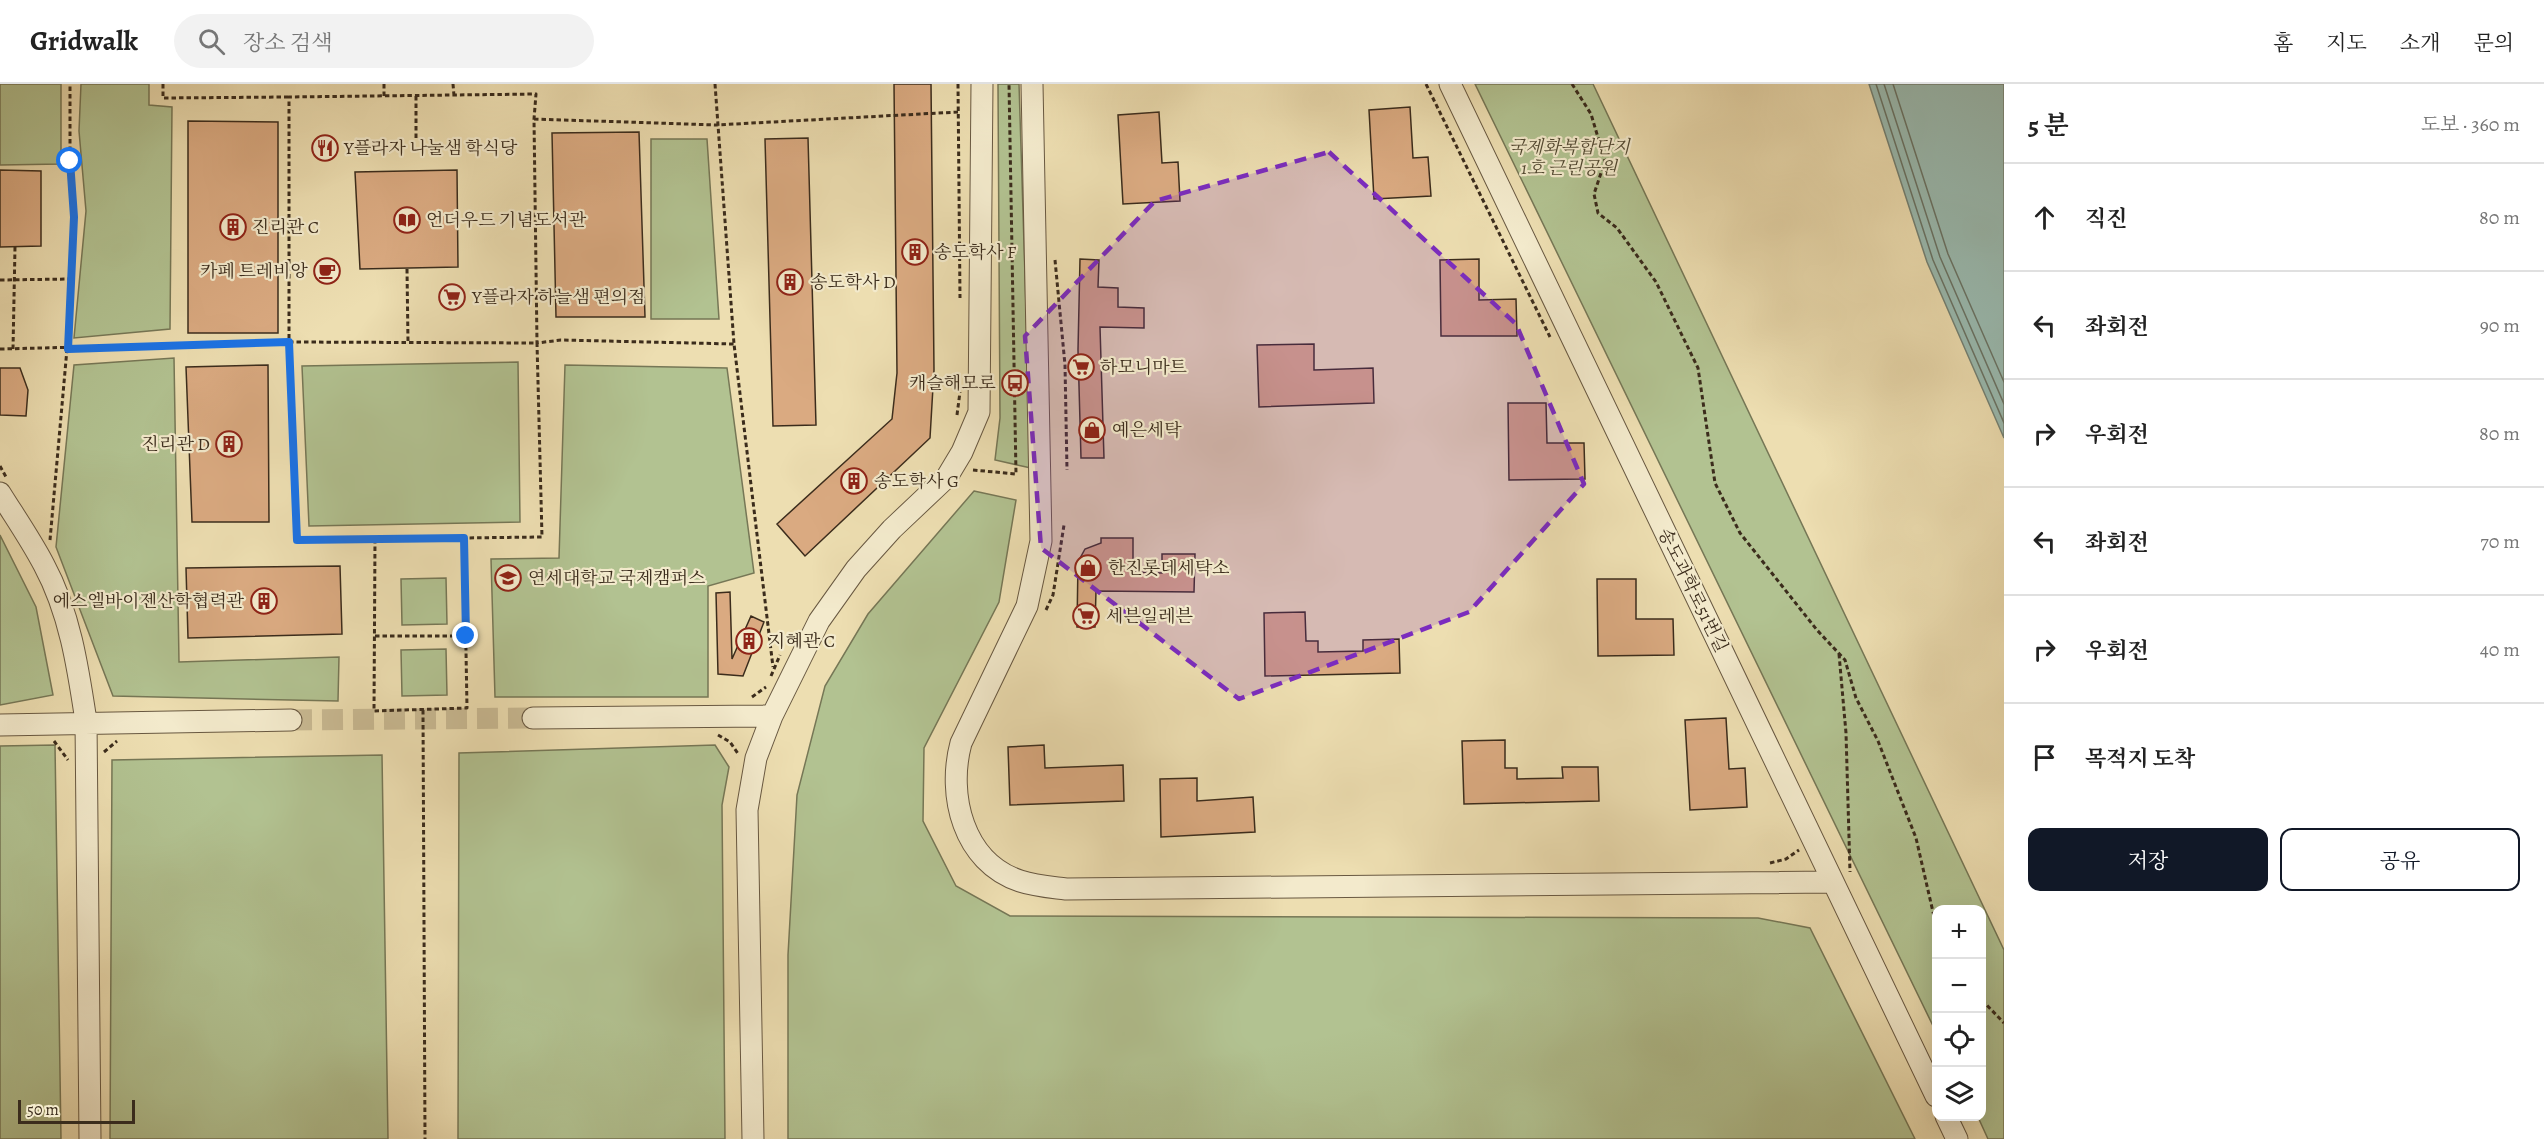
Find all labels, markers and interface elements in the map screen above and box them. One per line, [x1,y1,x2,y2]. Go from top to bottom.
search box [174,14,594,68]
text: Gridwalk [30,22,138,60]
icon: search [195,25,228,58]
text: 장소 검색 [243,28,332,58]
text: 홈 [2273,29,2293,57]
text: 지도 [2326,29,2367,57]
text: 소개 [2400,29,2440,57]
text: 문의 [2473,29,2514,57]
text: 5 분 [2028,108,2069,143]
text: 도보 · 360 m [2421,111,2520,138]
restaurant icon: Y플라자 나눌샘 학식당 [310,133,340,163]
park label: 국제화복합단지 1호 근린공원 [1508,135,1631,180]
place label: Y플라자 나눌샘 학식당 [343,136,518,160]
route start [56,147,82,173]
icon: ahead [2028,201,2061,234]
text: 직진 [2085,204,2128,234]
text: 80 m [2479,204,2520,231]
library icon: 언더우드 기념도서관 [392,205,422,235]
place label: 언더우드 기념도서관 [426,208,587,232]
building icon: 진리관 C [218,212,248,242]
place label: 진리관 C [252,215,319,239]
building icon: 송도학사 F [900,237,930,267]
place label: 송도학사 F [934,240,1016,264]
cafe icon: 카페 트레비앙 [312,256,342,286]
place label: 카페 트레비앙 [200,259,309,283]
building icon: 송도학사 D [775,267,805,297]
place label: 송도학사 D [810,270,896,294]
supermarket icon: Y플라자 하늘샘 편의점 [437,282,467,312]
place label: Y플라자 하늘샘 편의점 [471,285,645,309]
icon: left [2028,309,2061,342]
text: 좌회전 [2085,312,2149,342]
text: 90 m [2480,312,2520,339]
supermarket icon: 하모니마트 [1066,352,1096,382]
place label: 하모니마트 [1100,355,1188,379]
bus stop icon: 캐슬해모로 [1000,368,1030,398]
place label: 캐슬해모로 [909,371,996,395]
shop icon: 예은세탁 [1077,415,1107,445]
icon: right [2028,417,2061,450]
place label: 예은세탁 [1112,418,1182,442]
text: 우회전 [2085,420,2149,450]
text: 80 m [2479,420,2520,447]
building icon: 진리관 D [214,429,244,459]
place label: 진리관 D [142,432,210,456]
building icon: 송도학사 G [839,466,869,496]
place label: 송도학사 G [874,469,959,493]
street label: 송도과학로51번길 [1652,524,1734,656]
icon: left [2028,525,2061,558]
text: 좌회전 [2085,528,2149,558]
text: 70 m [2480,528,2520,555]
shop icon: 한진롯데세탁소 [1073,553,1103,583]
place label: 한진롯데세탁소 [1108,556,1230,580]
school or university icon: 연세대학교 국제캠퍼스 [493,563,523,593]
place label: 연세대학교 국제캠퍼스 [528,566,706,590]
building icon: 에스엘바이젠산학협력관 [249,586,279,616]
place label: 에스엘바이젠산학협력관 [53,589,245,613]
supermarket icon: 세븐일레븐 [1071,601,1101,631]
place label: 세븐일레븐 [1106,604,1194,628]
route end [452,622,478,648]
building icon: 지혜관 C [734,626,764,656]
place label: 지혜관 C [768,629,835,653]
icon: right [2028,633,2061,666]
text: 우회전 [2085,636,2149,666]
text: 40 m [2480,636,2520,663]
icon: arrive [2028,741,2061,774]
text: 목적지 도착 [2085,744,2195,774]
button: 저장 [2028,828,2268,891]
button: 공유 [2280,828,2520,891]
map controls [1932,905,1986,1121]
button: + [1932,905,1986,959]
button: − [1932,959,1986,1013]
button: locate [1932,1013,1986,1067]
button: layers [1932,1067,1986,1121]
scale bar [18,1097,135,1124]
text: 50 m [27,1099,59,1121]

